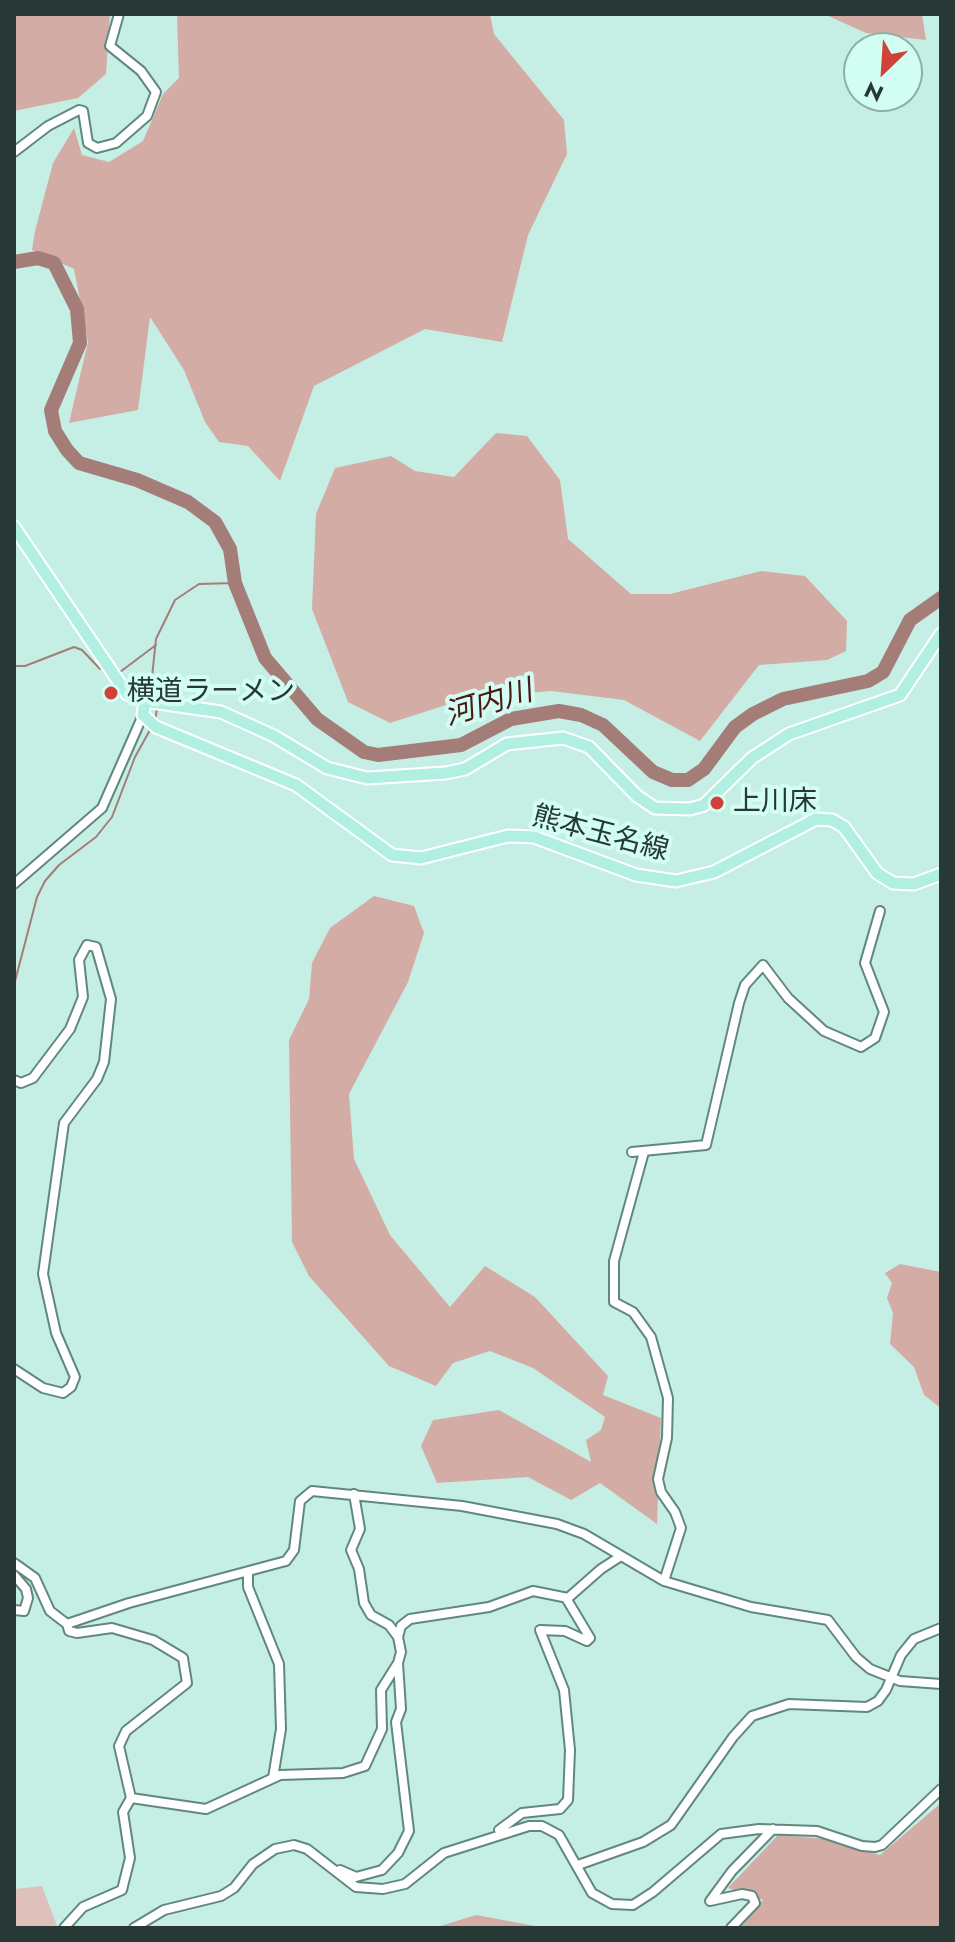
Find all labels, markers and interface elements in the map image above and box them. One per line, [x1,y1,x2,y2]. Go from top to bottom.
north arrow [843,32,923,112]
text: N [859,74,888,110]
water label: 河内川 [441,675,537,735]
place label: 横道ラーメン [127,676,295,710]
marker: 横道ラーメン [102,684,120,702]
place label: 上川床 [733,786,817,820]
marker: 上川床 [708,794,726,812]
street label: 熊本玉名線 [528,801,672,869]

